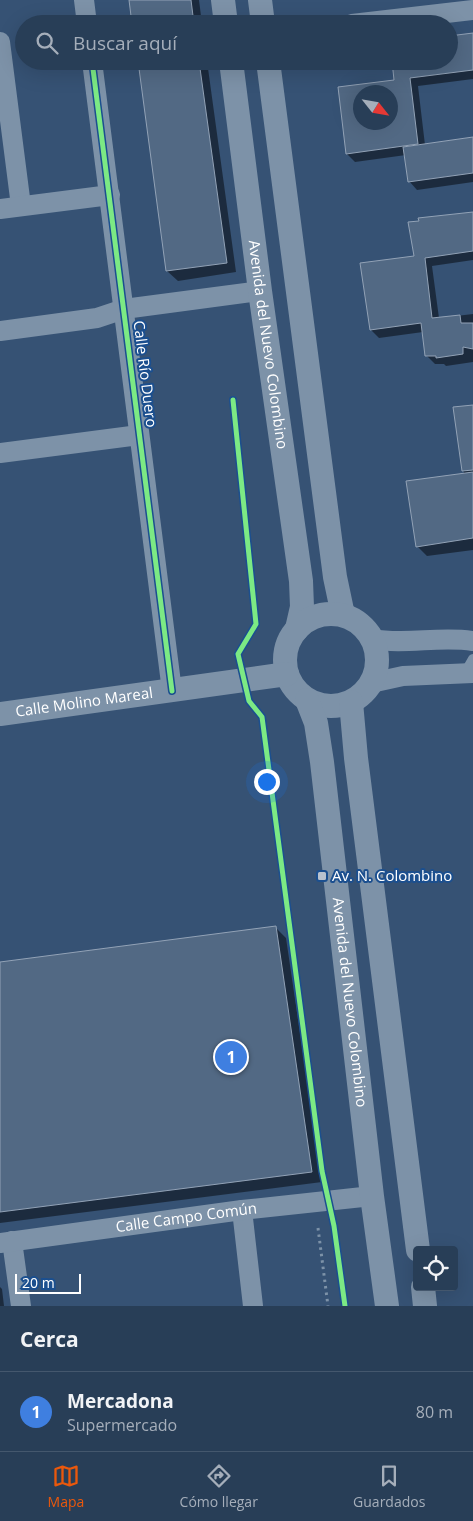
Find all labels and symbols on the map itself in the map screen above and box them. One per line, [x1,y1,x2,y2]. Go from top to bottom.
north arrow [353,85,398,130]
street label: Avenida del Nuevo Colombino [245,239,293,450]
street label: Calle Río Duero [130,319,162,428]
street label: Calle Molino Mareal [14,682,154,721]
your location [254,769,280,795]
place label: Av. N. Colombino [332,865,452,885]
marker: Av. N. Colombino [316,870,328,882]
street label: Avenida del Nuevo Colombino [329,896,373,1108]
pin: 1 [215,1038,247,1076]
street label: Calle Campo Común [114,1197,258,1236]
scale bar [15,1271,81,1294]

